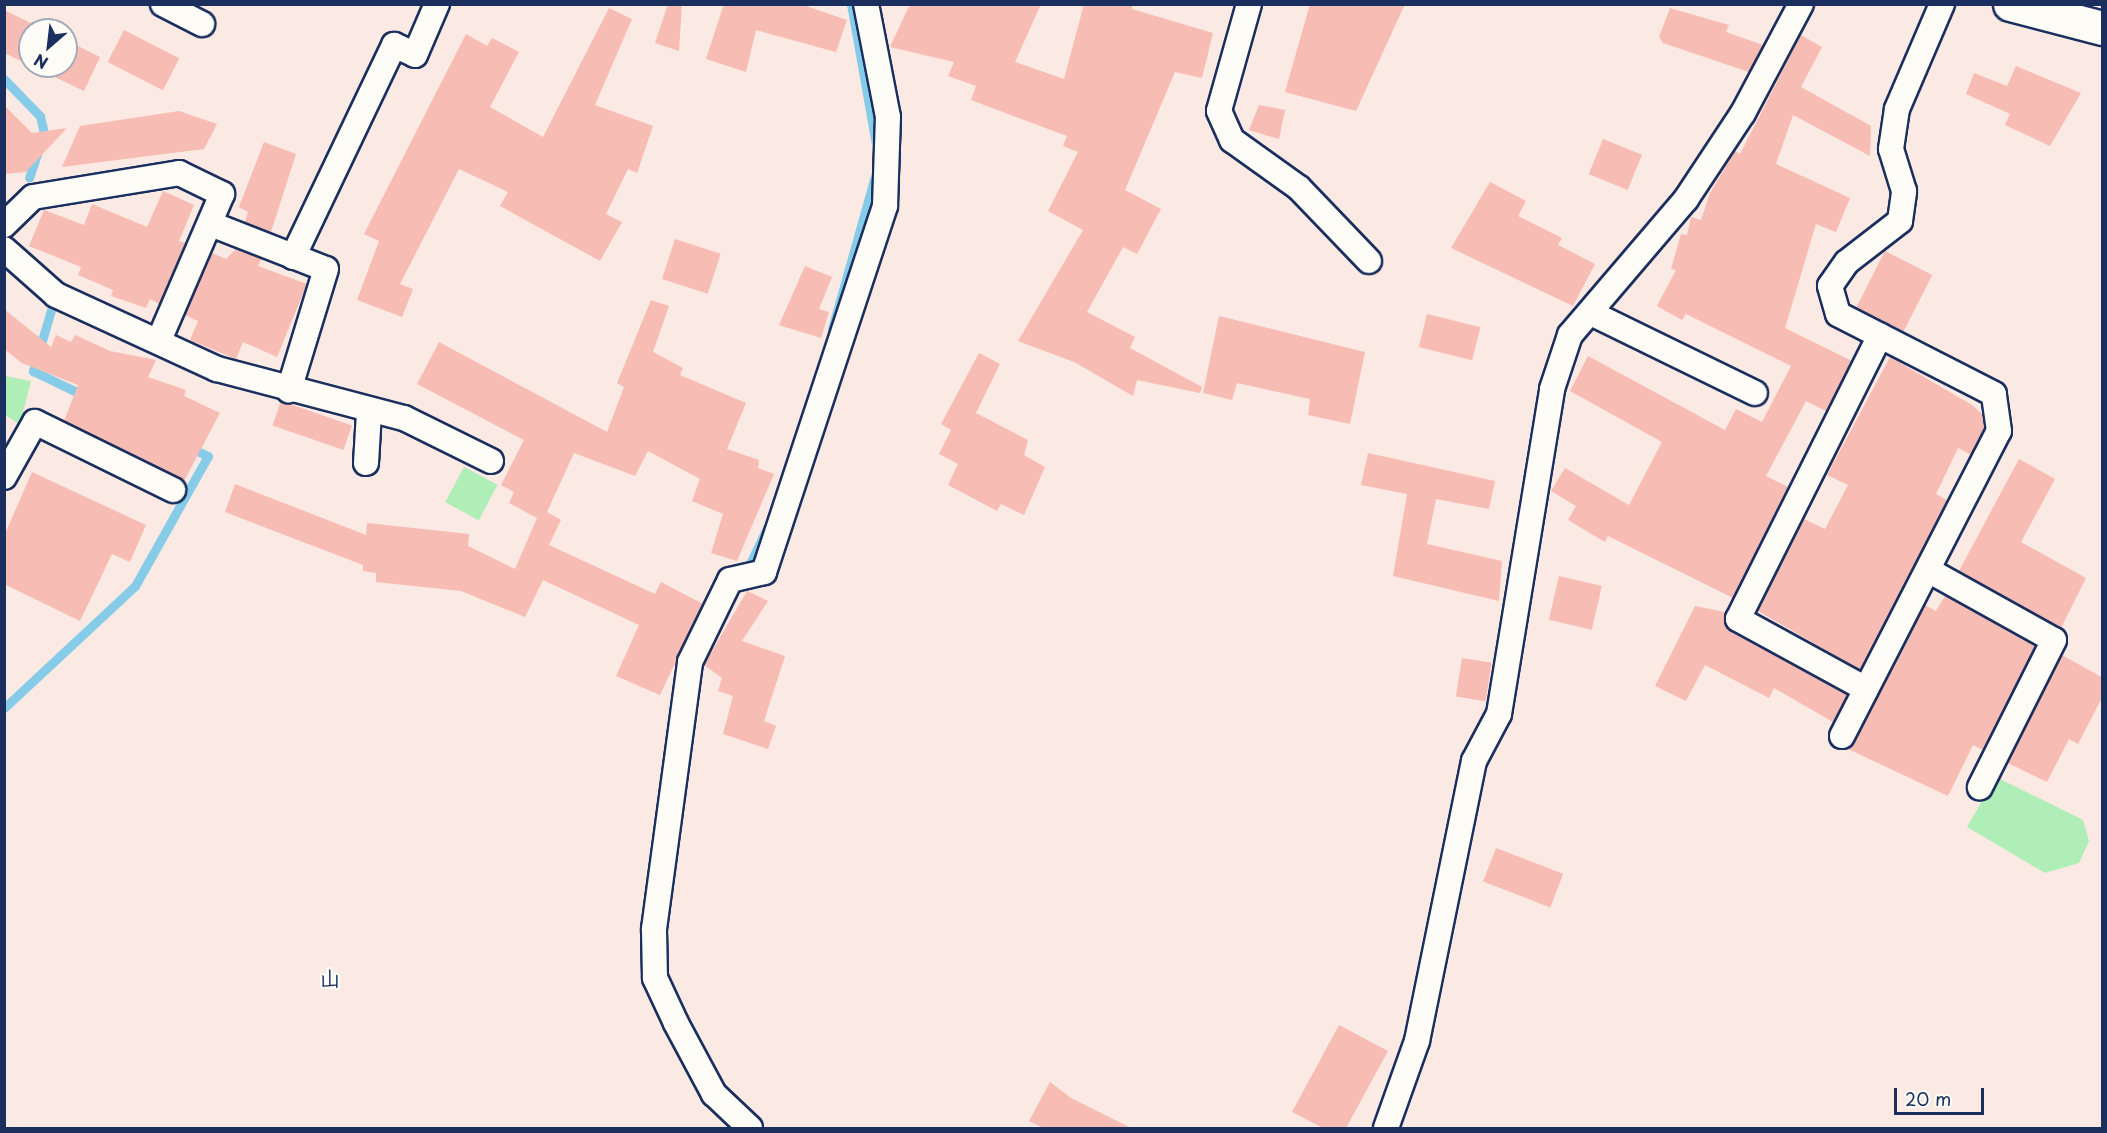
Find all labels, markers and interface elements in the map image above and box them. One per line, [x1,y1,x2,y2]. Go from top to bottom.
north arrow [18,18,78,78]
text: N [29,49,52,76]
district label: 山 [319,964,341,990]
scale bar [1897,1076,1987,1114]
text: 20 m [1905,1085,1951,1112]

